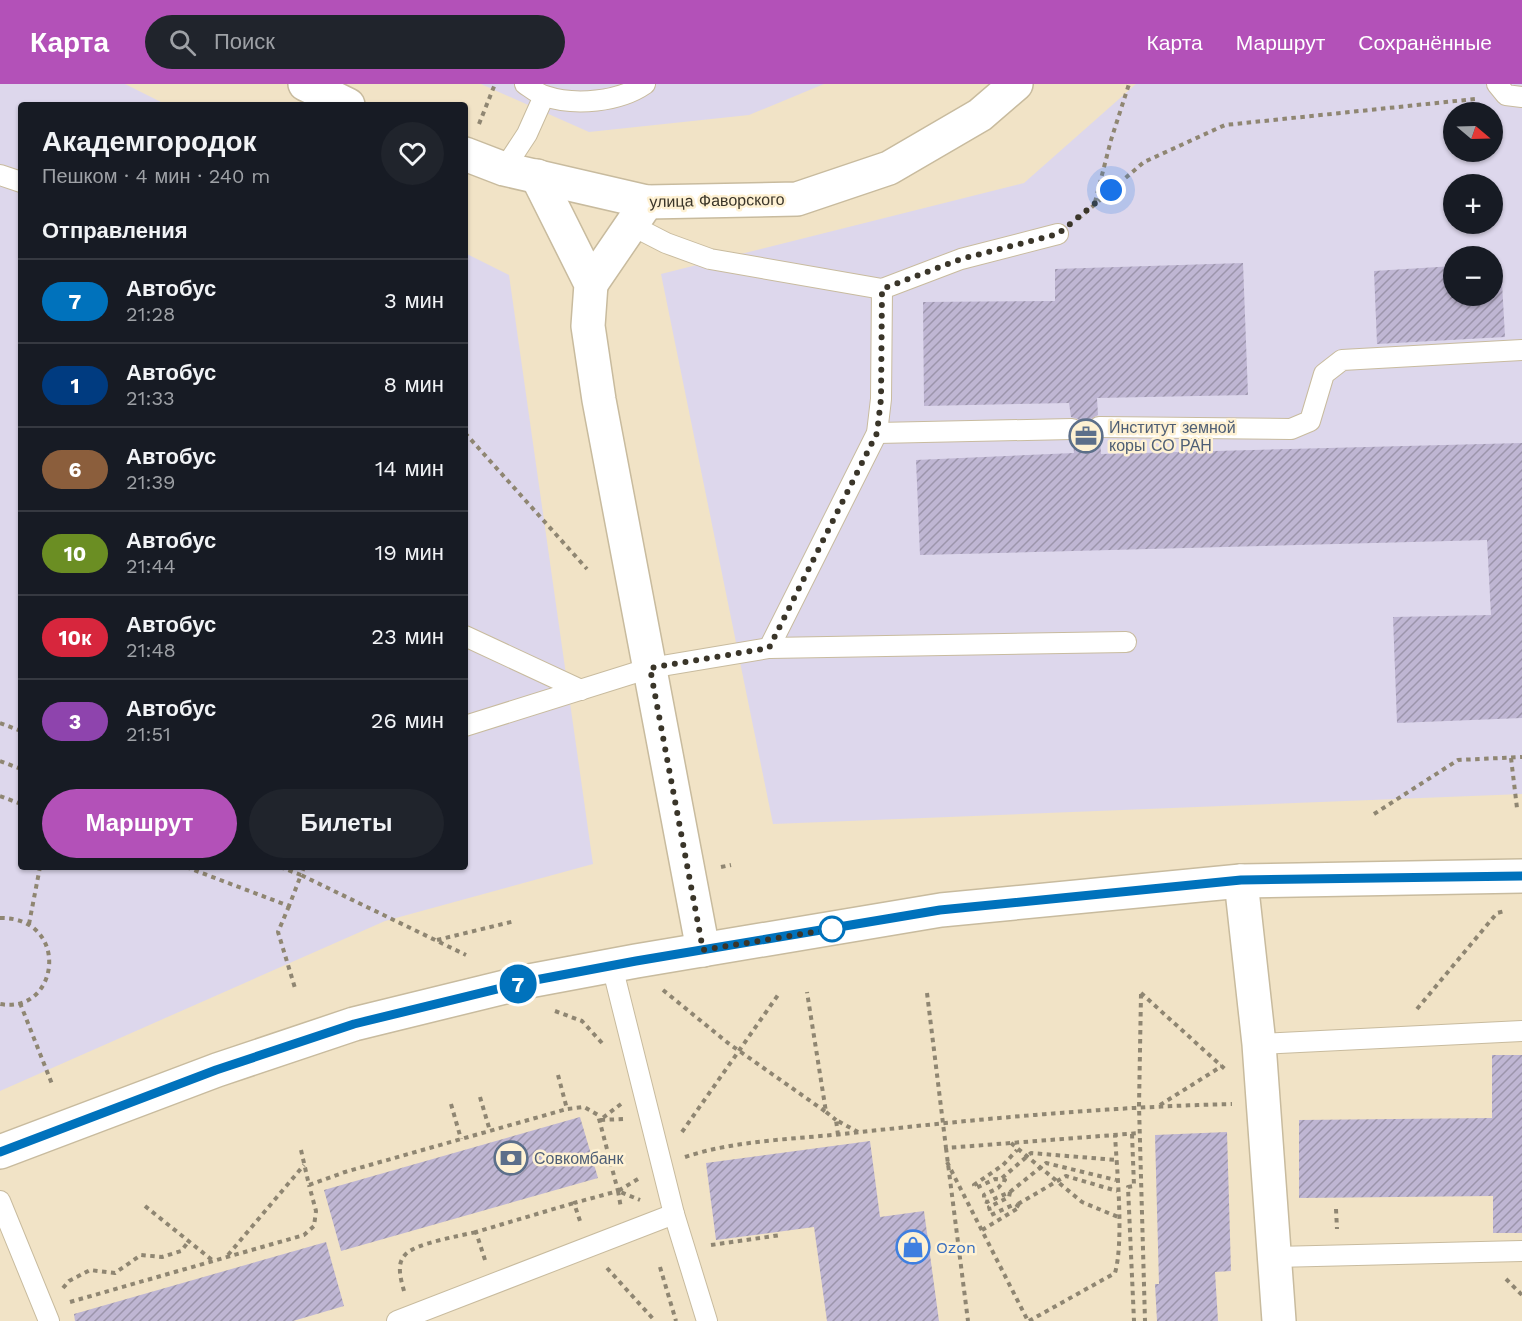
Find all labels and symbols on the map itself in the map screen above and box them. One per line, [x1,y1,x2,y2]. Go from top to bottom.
north arrow [1443,102,1503,162]
your location [1096,175,1126,205]
street label: улица Фаворского [649,190,785,211]
office icon: Институт земной коры СО РАН [1068,418,1104,454]
place label: Институт земной коры СО РАН [1109,418,1236,455]
unlabelled marker [819,916,845,942]
line badge: 7 [498,964,538,1004]
bank icon: Совкомбанк [493,1140,529,1176]
place label: Совкомбанк [534,1149,624,1168]
shop icon: Ozon [895,1229,931,1265]
place label: Ozon [936,1238,976,1257]

